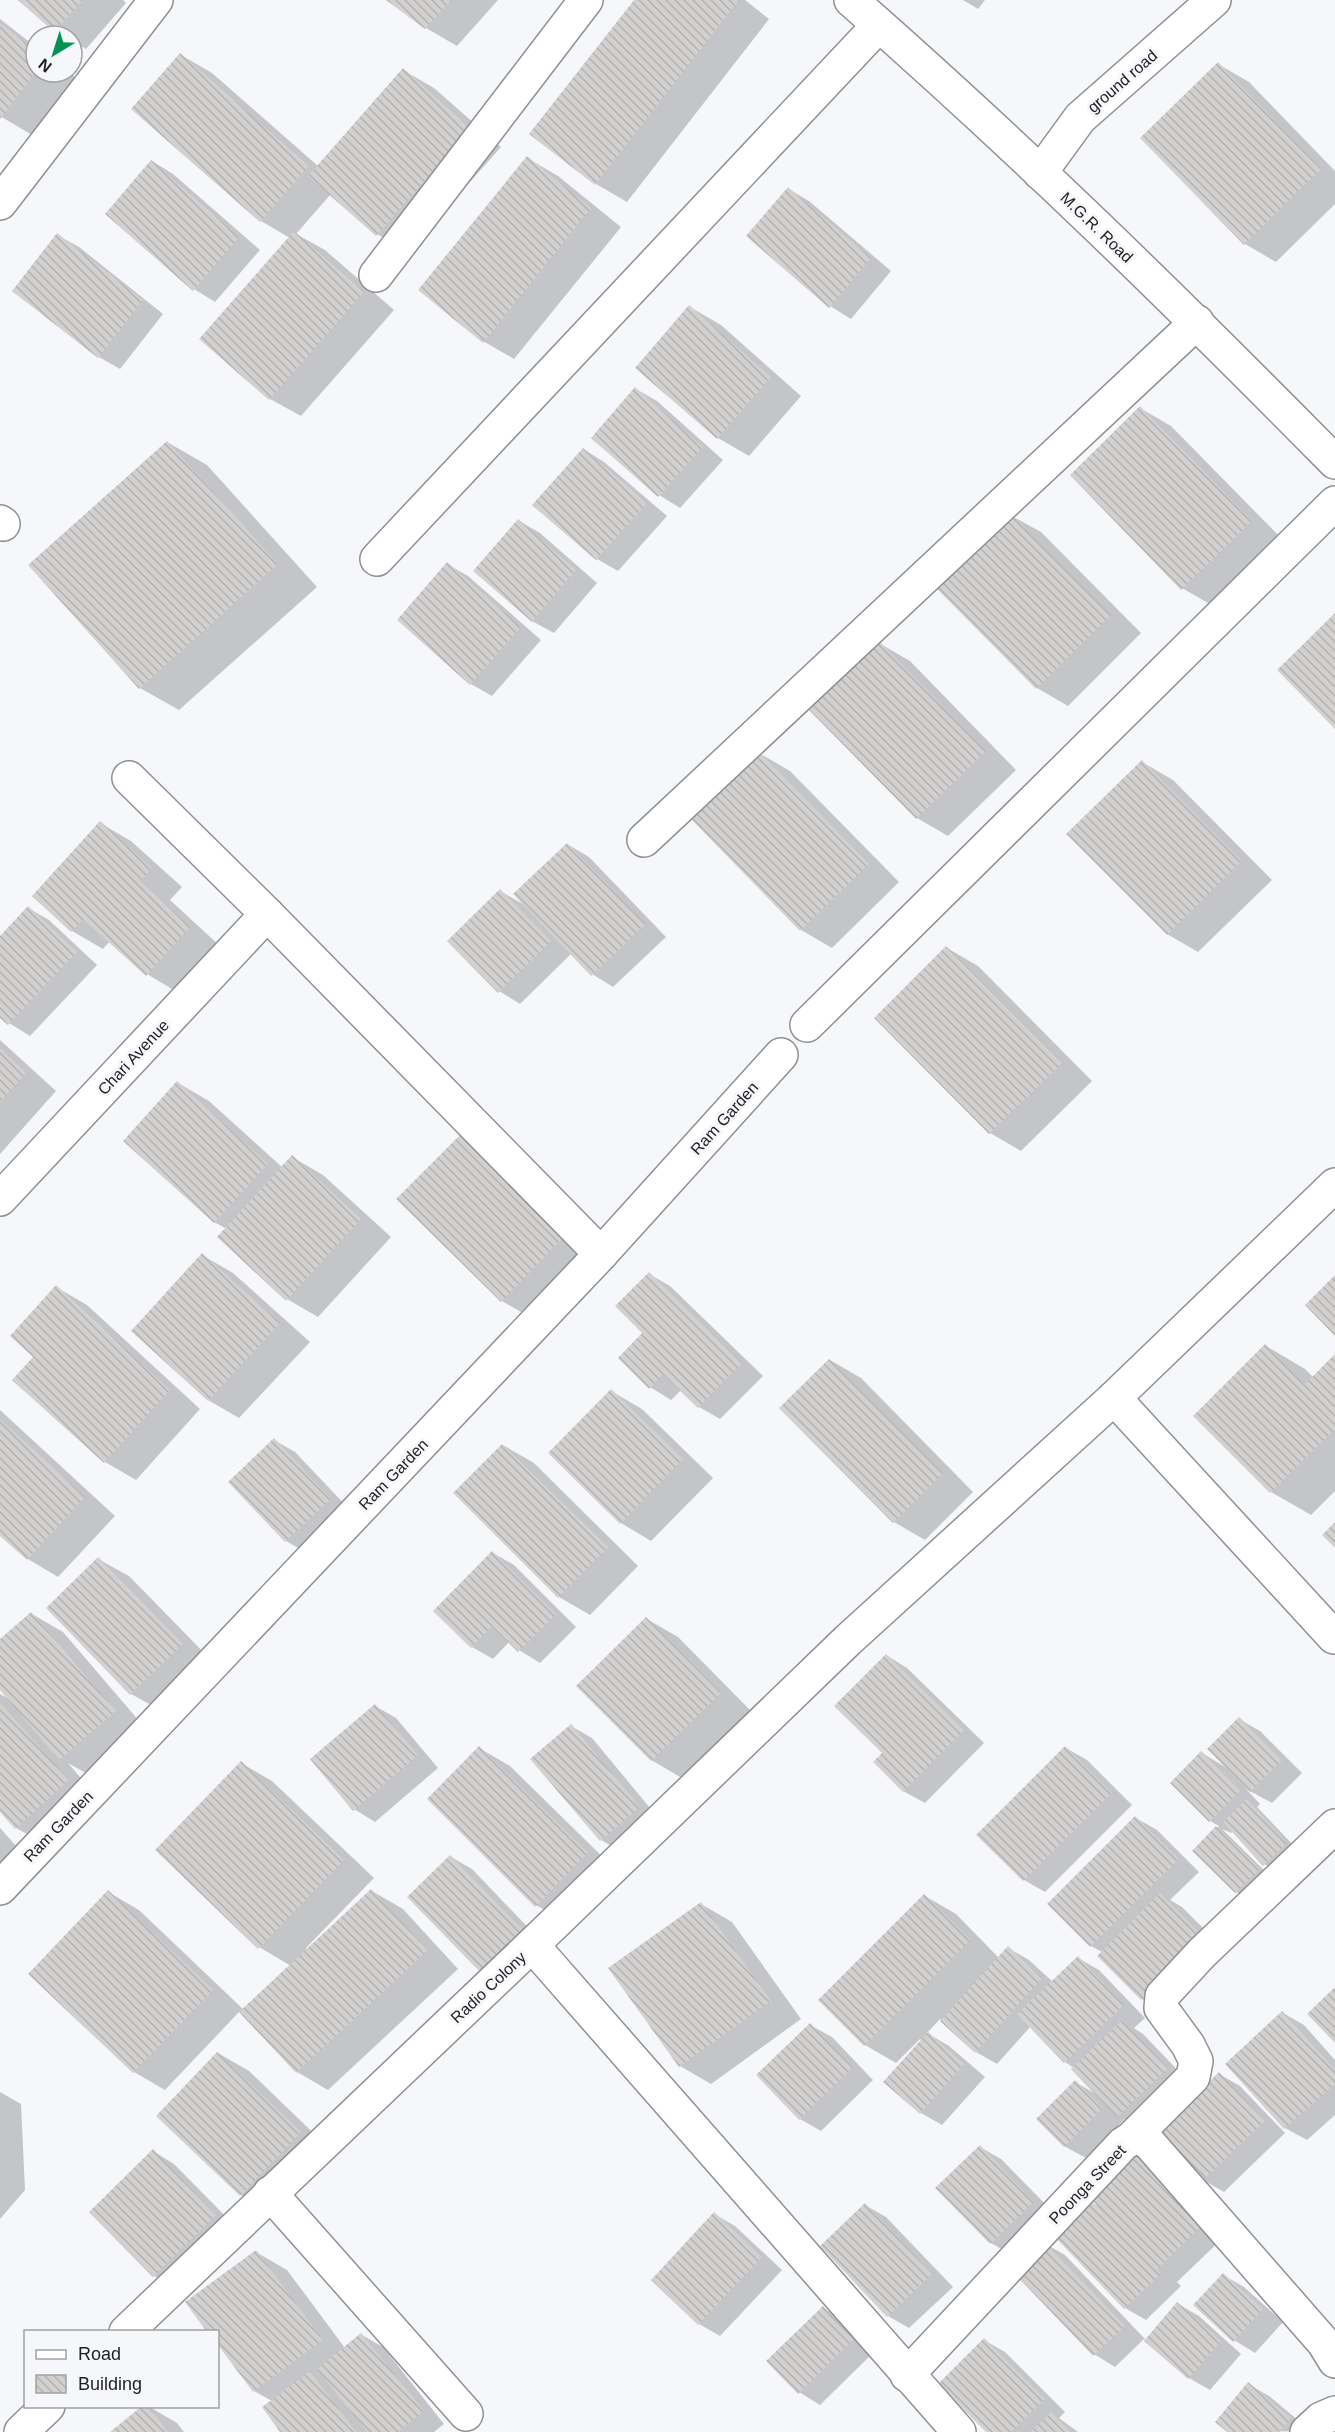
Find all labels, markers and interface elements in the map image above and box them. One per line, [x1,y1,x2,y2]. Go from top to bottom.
north arrow [24,24,84,84]
street label: ground road [1084,47,1160,116]
text: N [35,55,55,76]
street label: M.G.R. Road [1057,189,1136,266]
street label: Chari Avenue [94,1016,172,1098]
street label: Ram Garden [687,1079,761,1158]
street label: Ram Garden [355,1435,431,1513]
street label: Ram Garden [20,1787,96,1865]
street label: Radio Colony [447,1948,529,2026]
street label: Poonga Street [1046,2141,1129,2227]
legend [24,2330,219,2408]
text: Road [78,2344,121,2364]
text: Building [78,2374,142,2394]

